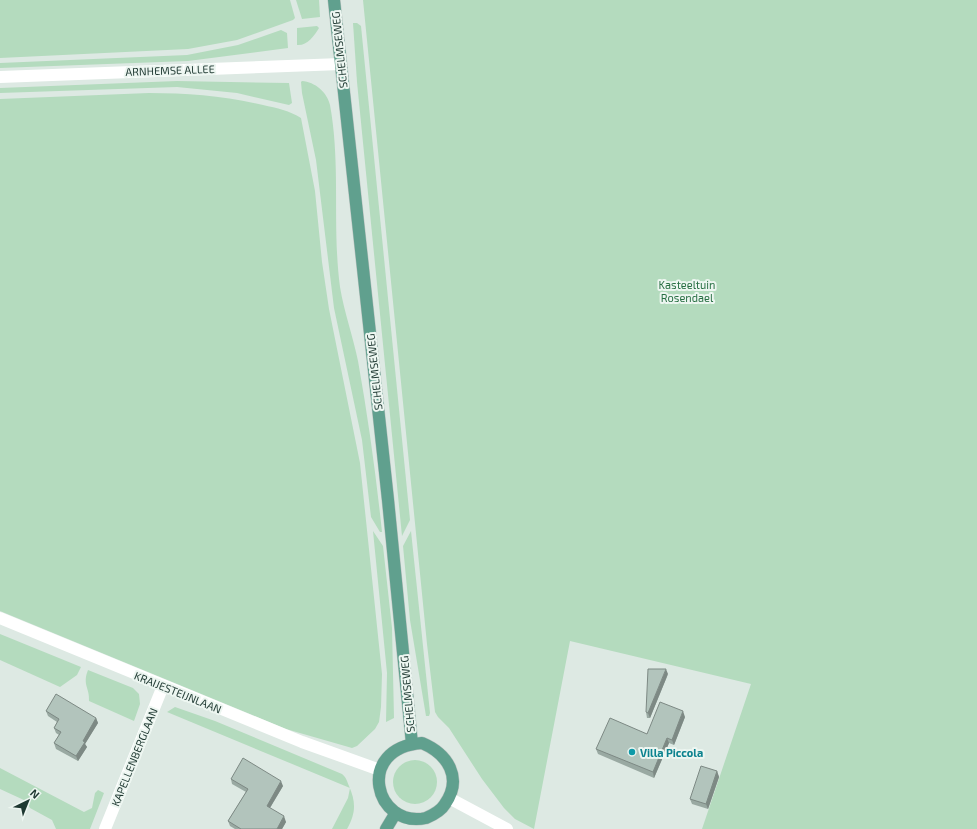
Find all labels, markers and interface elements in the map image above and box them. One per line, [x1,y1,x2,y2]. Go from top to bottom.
street label: SCHELMSEWEG [329,11,349,89]
street label: ARNHEMSE ALLEE [125,62,215,78]
park label: Kasteeltuin Rosendael [659,278,715,304]
street label: SCHELMSEWEG [364,333,384,411]
street label: SCHELMSEWEG [397,655,417,733]
street label: KRAIJESTEIJNLAAN [132,669,224,715]
street label: KAPELLENBERGLAAN [108,706,160,808]
place label: Villa Piccola [640,746,703,759]
marker: Villa Piccola [627,747,637,757]
north arrow [8,781,48,821]
text: N [28,786,43,801]

